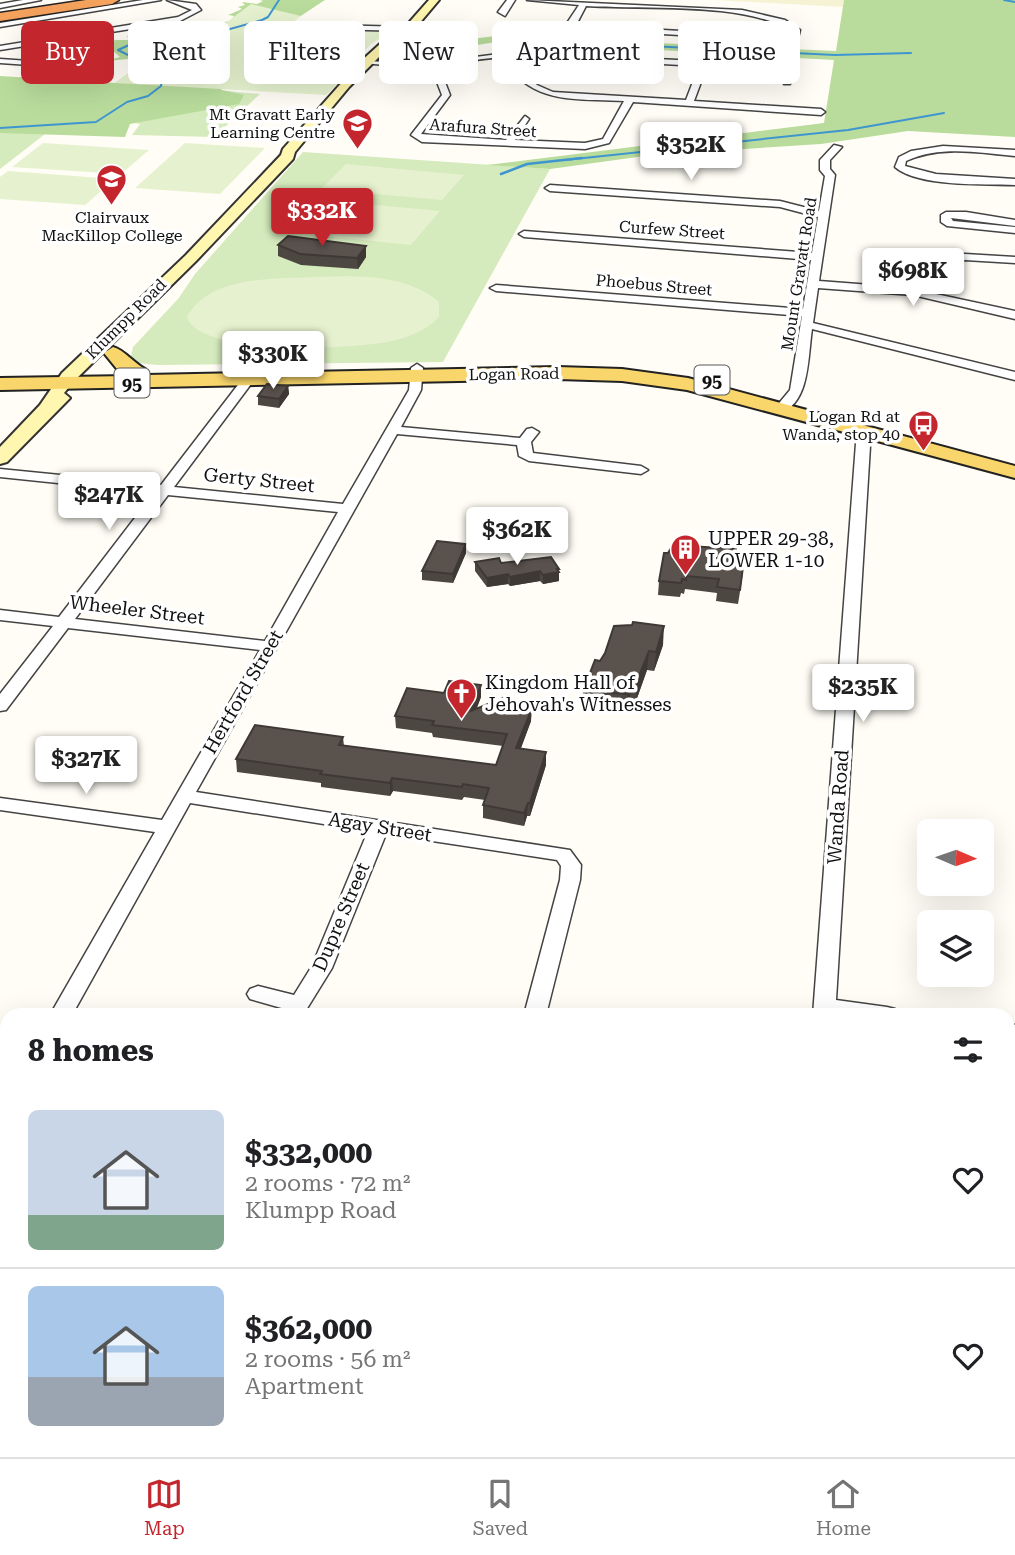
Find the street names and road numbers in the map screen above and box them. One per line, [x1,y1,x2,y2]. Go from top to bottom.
street label: Arafura Street [429,115,537,141]
street label: Mount Gravatt Road [777,196,821,352]
street label: Curfew Street [618,217,726,243]
street label: Phoebus Street [595,270,713,300]
street label: Klumpp Road [82,275,170,363]
street label: Logan Road [468,364,560,384]
road number: 95 [694,366,730,394]
road number: 95 [114,368,150,398]
street label: Gerty Street [202,463,316,497]
street label: Wheeler Street [68,590,206,630]
street label: Hertford Street [198,626,288,758]
street label: Wanda Road [823,749,853,865]
street label: Agay Street [327,807,433,847]
street label: Dupre Street [308,859,374,975]

